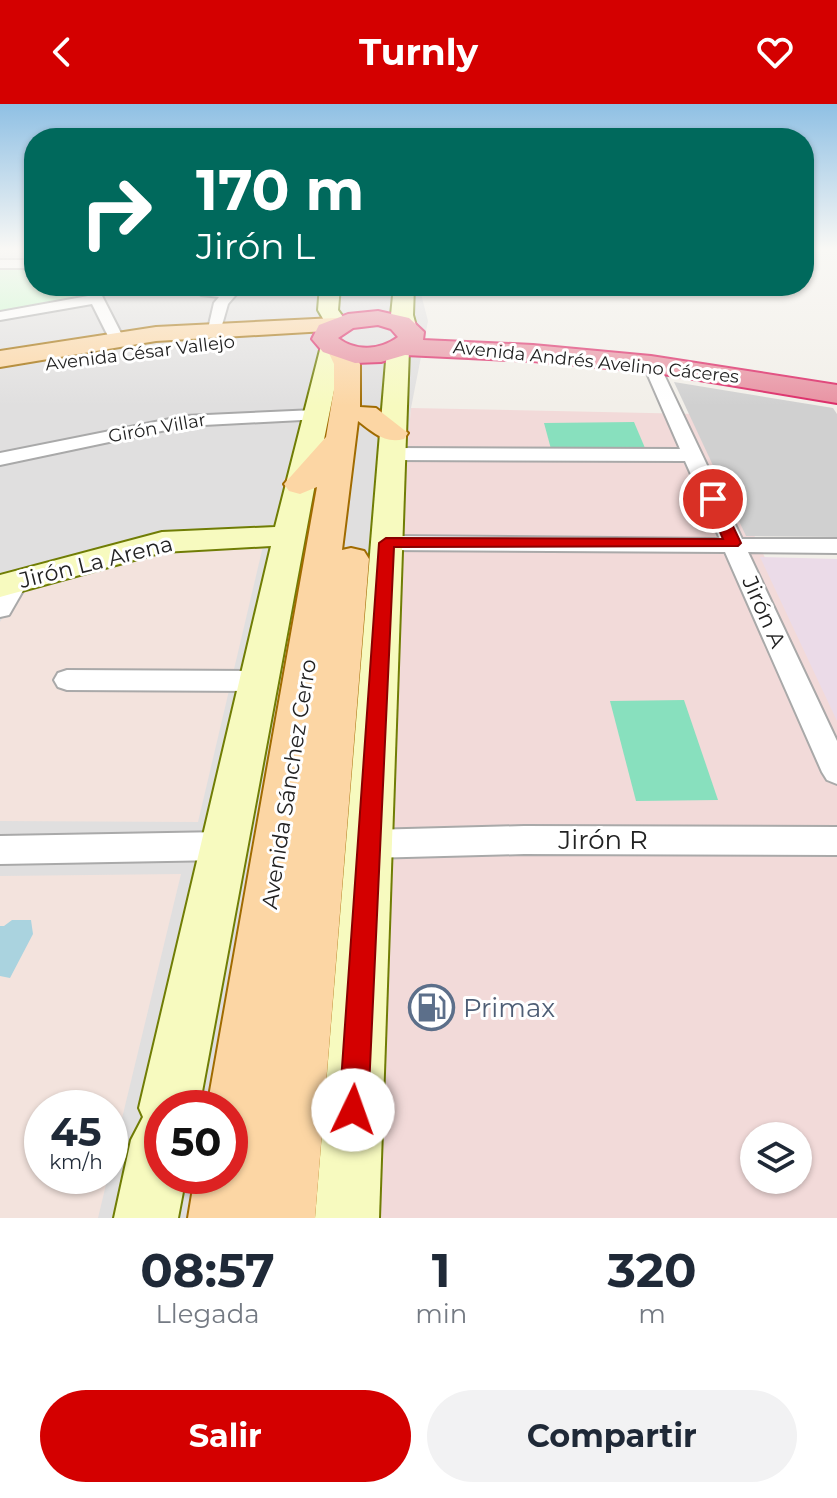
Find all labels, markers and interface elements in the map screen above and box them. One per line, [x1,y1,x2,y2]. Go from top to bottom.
icon: back [40,30,84,74]
text: Turnly [359,30,478,74]
icon: heart [753,30,797,74]
text: 170 m [196,156,364,224]
icon: right [64,160,168,264]
text: Jirón L [196,224,315,268]
street label: Avenida César Vallejo [44,330,236,376]
street label: Avenida Andrés Avelino Cáceres [452,336,740,388]
street label: Girón Villar [107,409,207,447]
pin [679,465,747,533]
icon: arrive [691,477,735,521]
street label: Jirón La Arena [16,530,175,594]
street label: Jirón A [736,571,792,652]
street label: Avenida Sánchez Cerro [256,657,322,911]
street label: Jirón R [557,824,648,856]
fuel station icon: Primax [408,984,456,1032]
place label: Primax [463,992,555,1024]
position arrow [311,1068,395,1152]
speed limit sign: 50 [144,1090,248,1194]
text: 45 [50,1107,102,1156]
map controls [740,1122,812,1194]
button: layers [740,1122,812,1194]
text: km/h [49,1150,103,1174]
text: 08:57 [140,1241,275,1299]
text: 1 [432,1241,451,1299]
text: 320 [608,1241,697,1299]
text: Llegada [156,1298,260,1330]
text: min [415,1298,467,1330]
text: m [638,1298,666,1330]
button: Salir [40,1390,411,1482]
button: Compartir [427,1390,797,1482]

